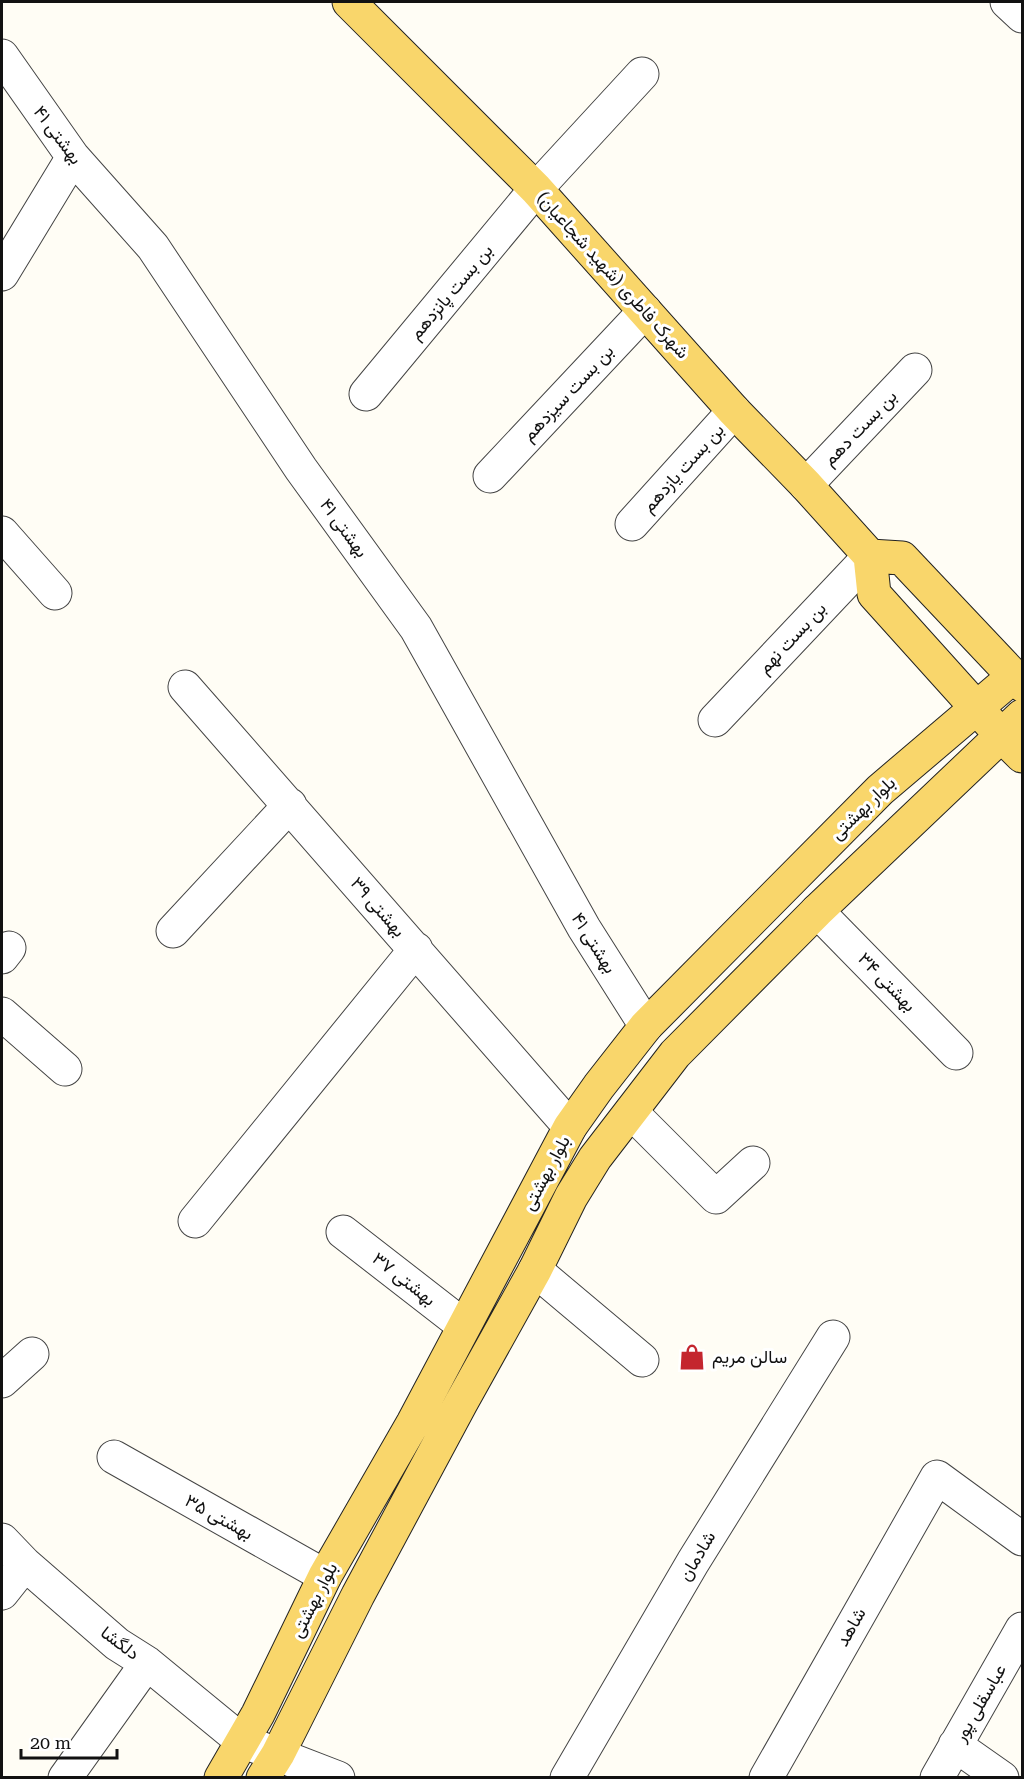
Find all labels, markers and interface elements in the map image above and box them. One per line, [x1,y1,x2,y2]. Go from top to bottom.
street label: بهشتی ۴۱ [29,101,87,169]
street label: شهرک فاطری (شهید شجاعیان) [532,187,694,363]
street label: بن بست پانزدهم [405,240,498,345]
street label: بن بست سیزدهم [518,340,619,447]
street label: بن بست دهم [818,385,902,471]
street label: بن بست یازدهم [637,419,729,518]
street label: بهشتی ۴۱ [315,494,373,562]
street label: بن بست نهم [753,598,832,679]
street label: بلوار بهشتی [826,772,900,844]
street label: بهشتی ۳۹ [346,872,410,942]
street label: بهشتی ۴۱ [567,908,621,978]
street label: بهشتی ۳۴ [853,948,921,1016]
street label: بلوار بهشتی [517,1132,575,1214]
street label: بهشتی ٣٧ [368,1247,440,1311]
shop icon: سالن مریم [677,1342,707,1372]
place label: سالن مریم [712,1346,787,1369]
street label: بهشتی ۳۵ [181,1489,257,1545]
street label: شادمان [674,1527,719,1584]
street label: بلوار بهشتی [286,1559,342,1641]
street label: شاهد [831,1604,870,1650]
street label: دلگشا [97,1621,144,1664]
street label: عباسقلی پور [948,1660,1012,1747]
scale bar [21,1722,117,1760]
text: 20 m [30,1732,71,1753]

